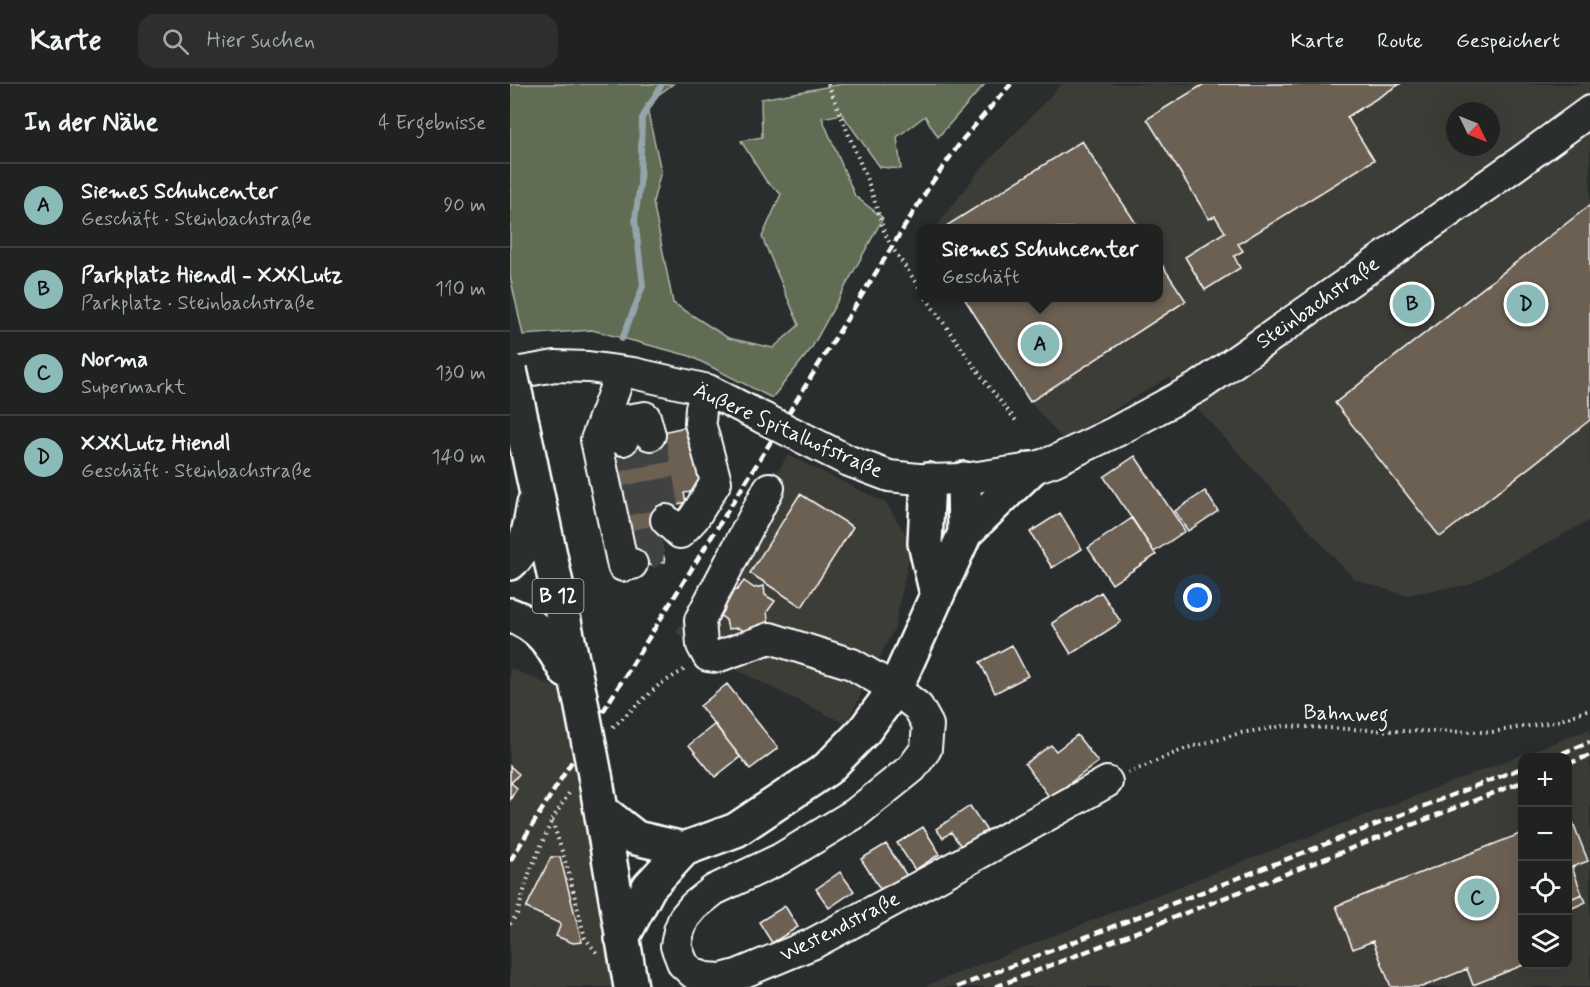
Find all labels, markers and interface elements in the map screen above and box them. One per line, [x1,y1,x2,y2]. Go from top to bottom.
search box [138,14,558,68]
text: Karte [30,23,102,60]
icon: search [159,25,192,58]
text: Hier suchen [207,27,315,55]
text: Karte [1291,27,1344,55]
text: Route [1377,27,1423,55]
text: Gespeichert [1456,27,1560,55]
north arrow [1446,102,1500,156]
text: In der Nähe [24,106,158,140]
text: 4 Ergebnisse [378,110,486,137]
text: Siemes Schuhcenter [81,178,278,206]
text: A [37,192,50,219]
text: 90 m [443,192,486,219]
text: Geschäft · Steinbachstraße [81,206,312,233]
popup [917,224,1163,302]
text: Siemes Schuhcenter [942,236,1138,264]
street label: Steinbachstraße [1251,250,1385,356]
text: Parkplatz Hiendl - XXXLutz [81,262,343,290]
text: Geschäft [942,264,1020,291]
text: B [37,276,50,303]
text: 110 m [435,276,486,303]
pin: B [1392,282,1432,326]
pin: D [1506,282,1546,326]
text: Parkplatz · Steinbachstraße [81,290,315,317]
pin: A [1020,322,1060,366]
text: Norma [81,346,148,374]
text: C [36,360,51,387]
text: 130 m [435,360,486,387]
text: Supermarkt [81,374,186,401]
street label: Äußere Spitalhofstraße [689,377,887,485]
text: XXXLutz Hiendl [81,430,230,458]
text: D [37,444,50,471]
text: 140 m [432,444,486,471]
text: Geschäft · Steinbachstraße [81,458,312,485]
road number: B 12 [532,579,584,613]
your location [1183,583,1212,612]
street label: Bahnweg [1303,699,1389,731]
map controls [1518,753,1572,969]
button: + [1518,753,1572,807]
button: − [1518,807,1572,861]
button: locate [1518,861,1572,915]
pin: C [1458,876,1496,920]
street label: Westendstraße [775,885,905,969]
button: layers [1518,915,1572,969]

